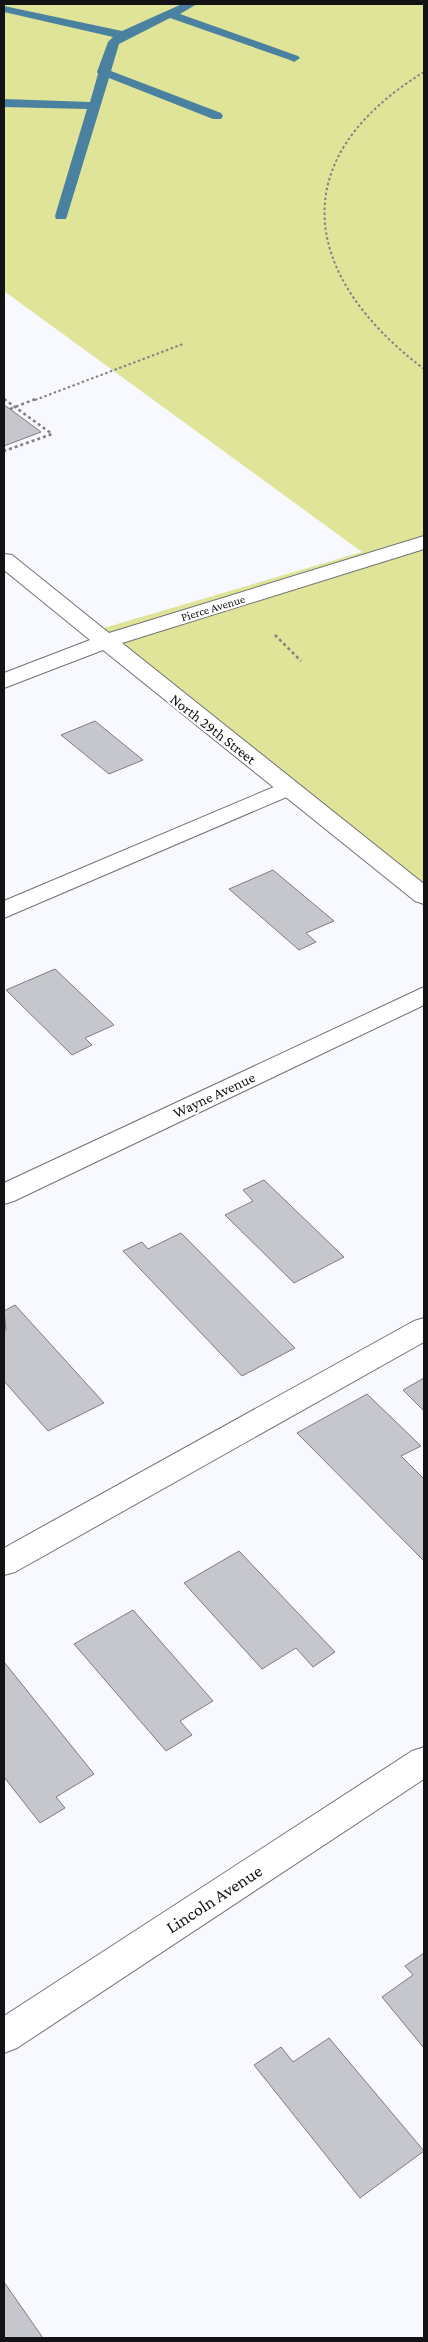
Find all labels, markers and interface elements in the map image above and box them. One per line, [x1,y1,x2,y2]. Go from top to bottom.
street label: Pierce Avenue [179,592,247,624]
street label: North 29th Street [167,691,260,768]
street label: Wayne Avenue [170,1069,258,1122]
street label: Lincoln Avenue [162,1860,266,1937]

